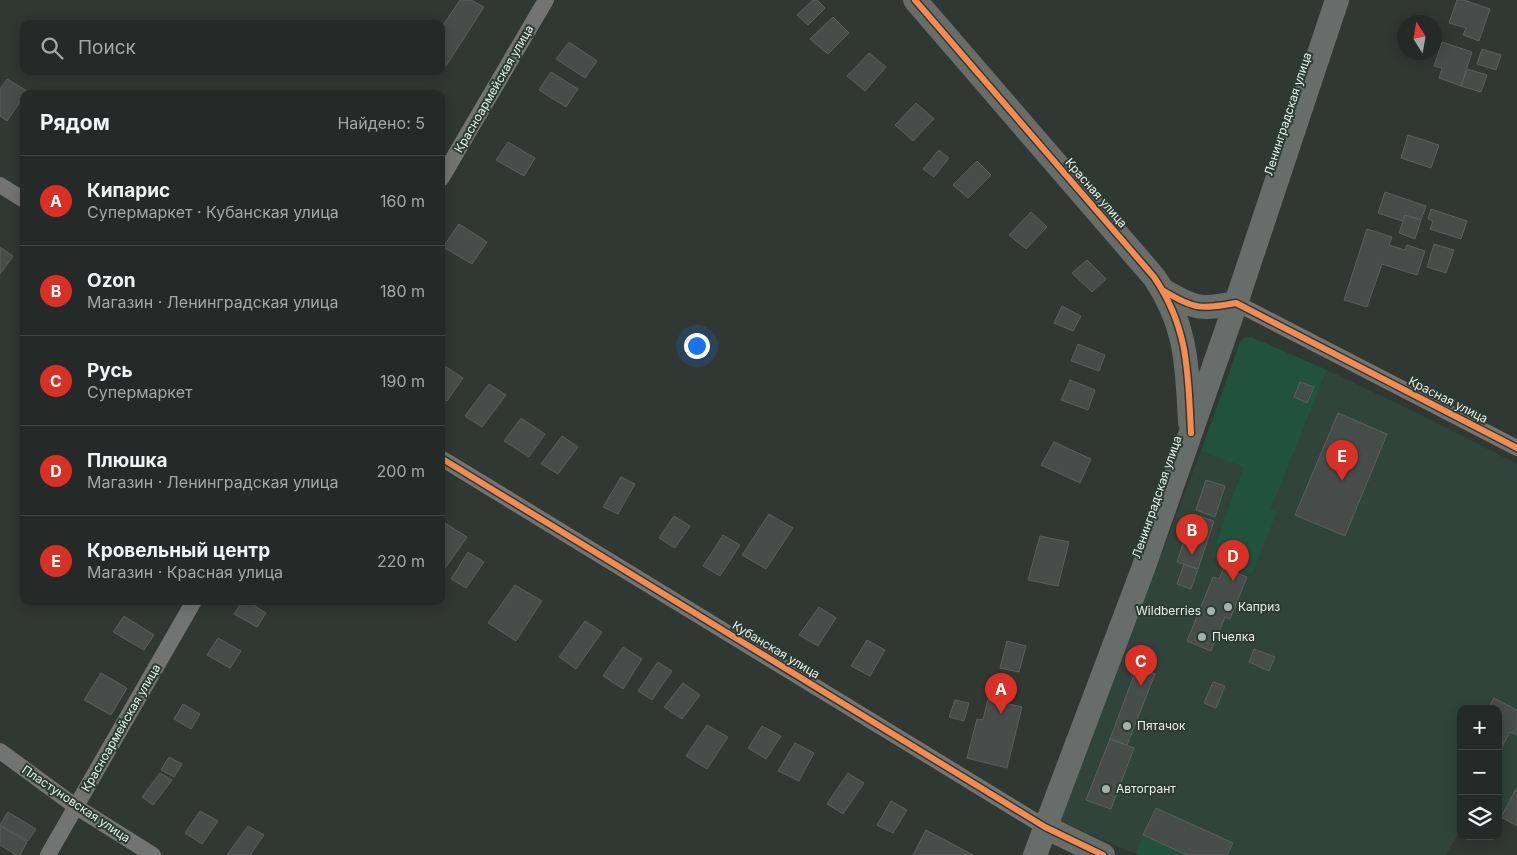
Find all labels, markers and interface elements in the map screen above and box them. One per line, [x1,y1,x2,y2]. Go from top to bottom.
north arrow [1397,15,1442,60]
search box [20,20,445,75]
street label: Красноармейская улица [451,22,536,155]
icon: search [38,34,66,62]
text: Поиск [78,36,136,59]
street label: Ленинградская улица [1261,50,1315,177]
text: Рядом [40,110,110,135]
text: Найдено: 5 [337,113,425,133]
street label: Красная улица [1062,155,1131,230]
text: Кипарис [87,179,170,202]
text: A [50,191,62,211]
text: 160 m [380,191,425,211]
text: Супермаркет · Кубанская улица [87,202,339,222]
text: Ozon [87,269,136,292]
text: B [51,281,61,301]
text: 180 m [380,281,425,301]
text: Магазин · Ленинградская улица [87,292,338,312]
your location [684,333,710,359]
text: Русь [87,359,133,382]
text: C [50,371,62,391]
text: 190 m [380,371,425,391]
street label: Красная улица [1406,373,1490,426]
text: Супермаркет [87,382,192,402]
street label: Ленинградская улица [1128,434,1185,560]
pin: E [1326,440,1358,481]
text: Плюшка [87,449,168,472]
text: D [50,461,62,481]
text: 200 m [377,461,425,481]
text: Магазин · Ленинградская улица [87,472,338,492]
pin: B [1176,514,1208,555]
text: Кровельный центр [87,539,270,562]
pin: D [1217,540,1249,581]
text: E [51,551,61,571]
text: 220 m [377,551,425,571]
text: Магазин · Красная улица [87,562,283,582]
place label: Каприз [1238,599,1280,614]
marker: Каприз [1222,601,1234,613]
place label: Wildberries [1136,603,1201,618]
marker: Wildberries [1205,605,1217,617]
street label: Кубанская улица [730,618,823,682]
place label: Пчелка [1212,629,1255,644]
marker: Пчелка [1196,631,1208,643]
pin: C [1125,645,1157,686]
street label: Красноармейская улица [78,661,163,794]
pin: A [985,673,1017,714]
map controls [1457,705,1502,840]
button: + [1457,705,1502,750]
place label: Пятачок [1137,718,1186,733]
marker: Пятачок [1121,720,1133,732]
button: − [1457,750,1502,795]
street label: Пластуновская улица [19,762,133,845]
place label: Автогрант [1116,781,1176,796]
marker: Автогрант [1100,783,1112,795]
button: layers [1457,795,1502,840]

